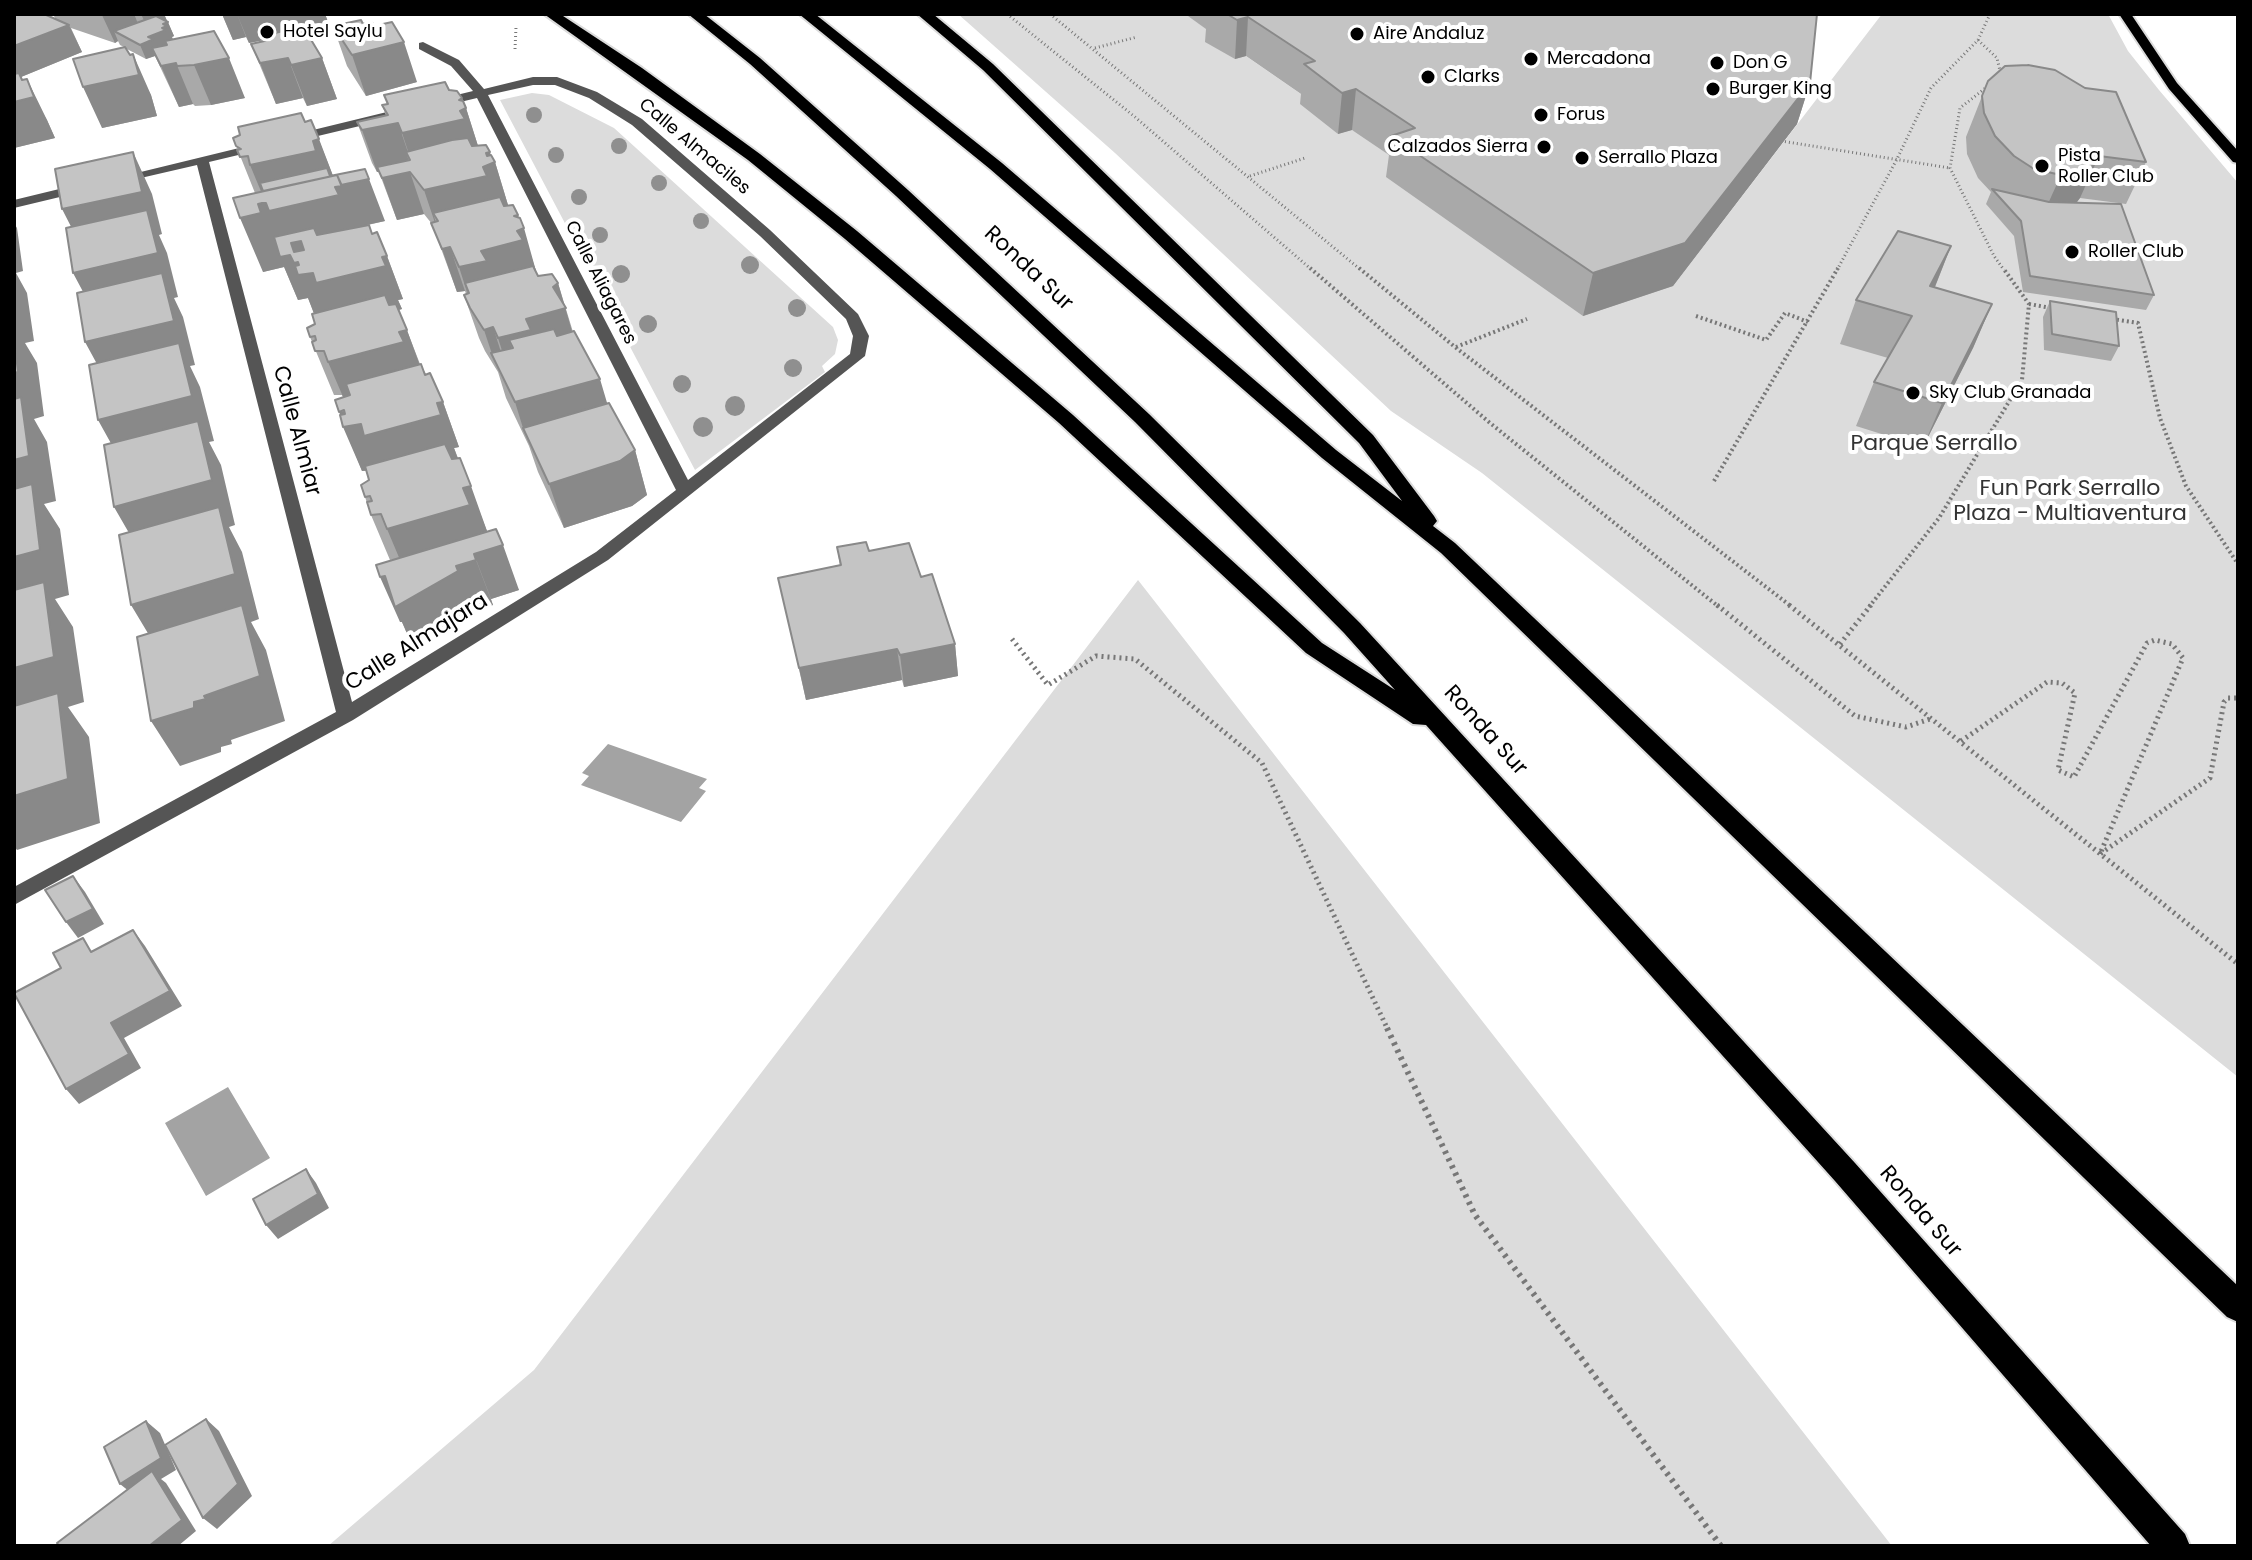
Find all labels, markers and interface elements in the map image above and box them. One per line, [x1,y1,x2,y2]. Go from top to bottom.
place label: Hotel Saylu [283,21,383,43]
marker: Hotel Saylu [258,23,276,41]
place label: Aire Andaluz [1373,23,1484,45]
marker: Aire Andaluz [1348,25,1366,43]
place label: Mercadona [1547,48,1651,70]
marker: Mercadona [1522,50,1540,68]
place label: Don G [1733,52,1788,74]
marker: Don G [1708,54,1726,72]
place label: Clarks [1444,66,1500,88]
marker: Clarks [1419,68,1437,86]
place label: Burger King [1729,78,1832,100]
marker: Burger King [1704,80,1722,98]
street label: Calle Almaciles [634,94,754,200]
place label: Forus [1557,104,1605,126]
marker: Forus [1532,106,1550,124]
place label: Calzados Sierra [1388,136,1528,158]
marker: Calzados Sierra [1535,138,1553,156]
place label: Pista Roller Club [2058,145,2154,188]
place label: Serrallo Plaza [1598,147,1718,169]
marker: Serrallo Plaza [1573,149,1591,167]
marker: Pista Roller Club [2033,157,2051,175]
street label: Calle Aliagares [560,218,640,348]
street label: Ronda Sur [978,221,1078,317]
place label: Roller Club [2088,241,2184,263]
marker: Roller Club [2063,243,2081,261]
street label: Calle Almiar [266,363,326,499]
place label: Sky Club Granada [1929,382,2092,404]
marker: Sky Club Granada [1904,384,1922,402]
park label: Parque Serrallo [1850,431,2018,457]
park label: Fun Park Serrallo Plaza - Multiaventura [1953,476,2187,528]
street label: Calle Almajara [341,589,493,697]
street label: Ronda Sur [1438,680,1532,782]
street label: Ronda Sur [1873,1161,1967,1263]

